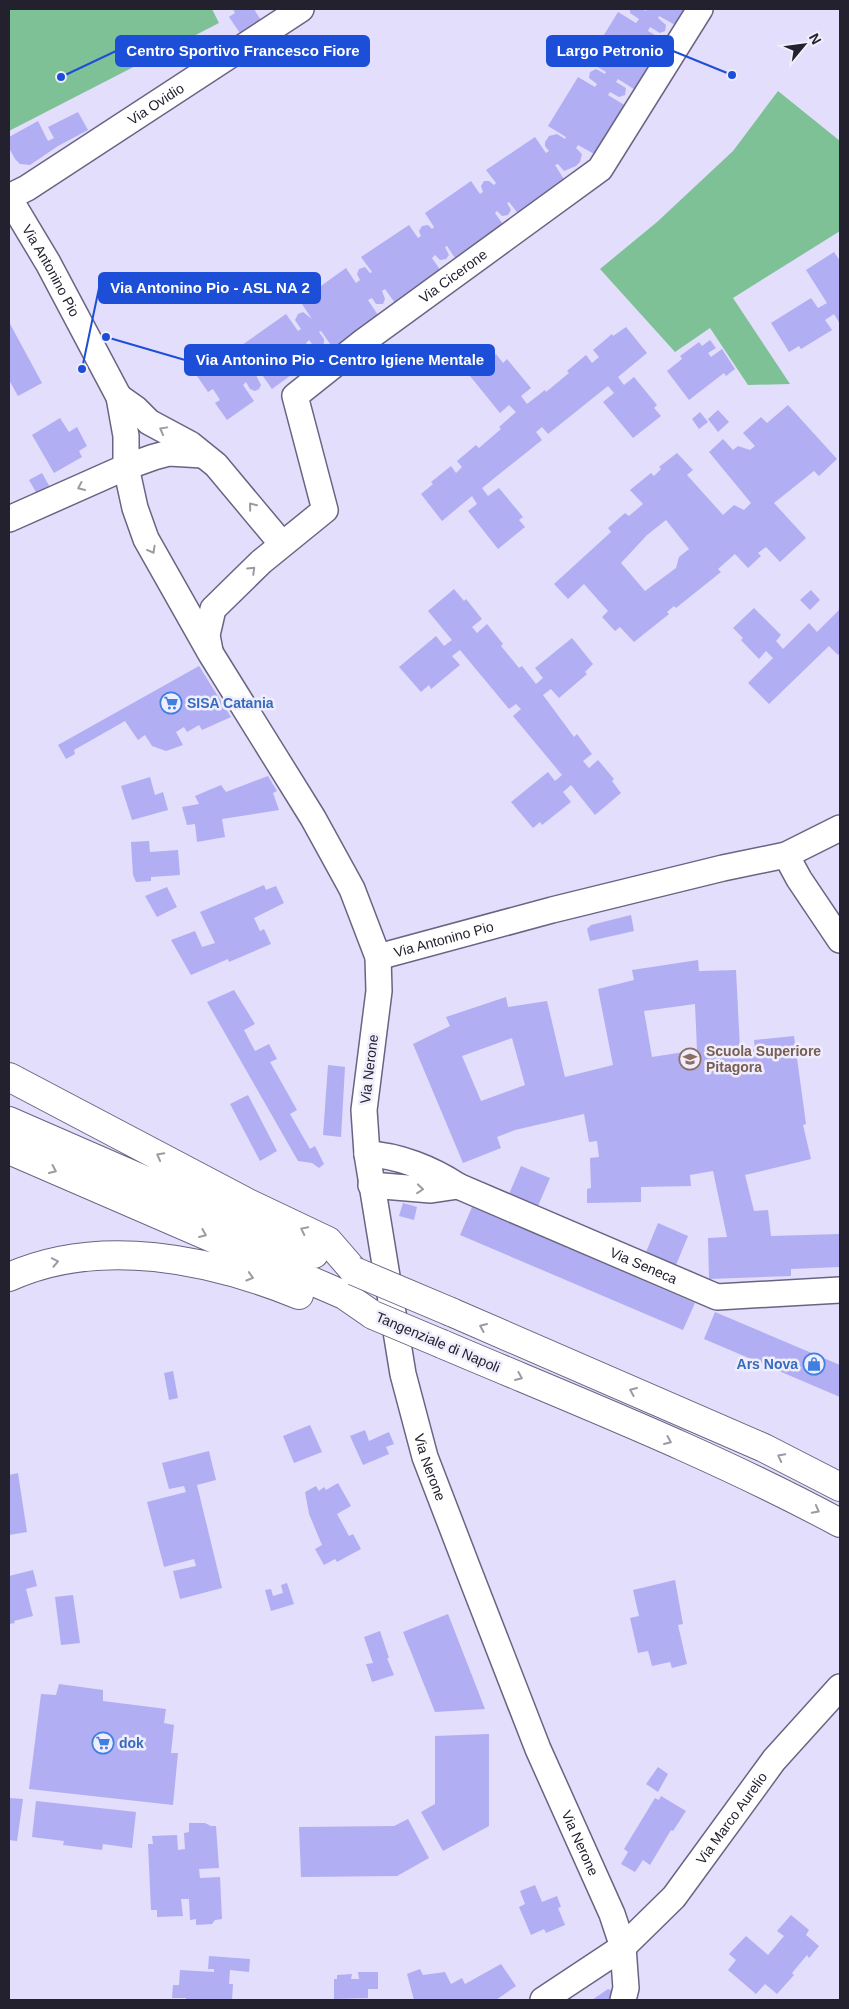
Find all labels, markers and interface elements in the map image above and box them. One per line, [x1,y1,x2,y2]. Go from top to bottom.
north arrow [779,20,829,70]
text: N [806,30,825,47]
callout: Centro Sportivo Francesco Fiore [116,36,369,66]
callout: Largo Petronio [547,36,673,66]
text: Centro Sportivo Francesco Fiore [126,42,360,59]
text: Largo Petronio [557,42,663,59]
street label: Via Ovidio [125,80,187,128]
street label: Via Antonino Pio [19,222,83,320]
street label: Via Cicerone [416,246,490,306]
callout: Via Antonino Pio - ASL NA 2 [99,273,320,303]
text: Via Antonino Pio - ASL NA 2 [110,279,310,296]
callout: Via Antonino Pio - Centro Igiene Mentale [185,345,494,375]
text: Via Antonino Pio - Centro Igiene Mentale [196,351,484,368]
one-way arrow [159,426,168,436]
one-way arrow [77,481,86,491]
one-way arrow [249,503,257,512]
one-way arrow [146,545,156,554]
one-way arrow [246,567,255,576]
supermarket icon: SISA Catania [159,691,183,715]
place label: SISA Catania [187,695,274,711]
street label: Via Antonino Pio [392,918,495,960]
street label: Via Nerone [357,1033,381,1105]
place label: Scuola Superiore Pitagora [706,1043,821,1075]
school or university icon: Scuola Superiore Pitagora [678,1047,702,1071]
one-way arrow [156,1152,165,1162]
one-way arrow [48,1163,57,1174]
one-way arrow [416,1184,424,1195]
one-way arrow [300,1226,309,1236]
one-way arrow [198,1228,207,1239]
street label: Via Seneca [608,1244,680,1287]
one-way arrow [51,1257,59,1268]
one-way arrow [245,1272,253,1282]
street label: Tangenziale di Napoli [374,1309,502,1375]
one-way arrow [480,1322,488,1332]
shop icon: Ars Nova [802,1352,826,1376]
place label: Ars Nova [737,1356,798,1372]
one-way arrow [514,1370,523,1381]
one-way arrow [629,1386,638,1397]
street label: Via Nerone [411,1432,449,1503]
one-way arrow [663,1434,672,1445]
one-way arrow [777,1453,786,1463]
one-way arrow [810,1503,819,1513]
supermarket icon: dok [91,1731,115,1755]
place label: dok [119,1735,144,1751]
street label: Via Marco Aurelio [693,1769,770,1867]
street label: Via Nerone [559,1808,602,1878]

